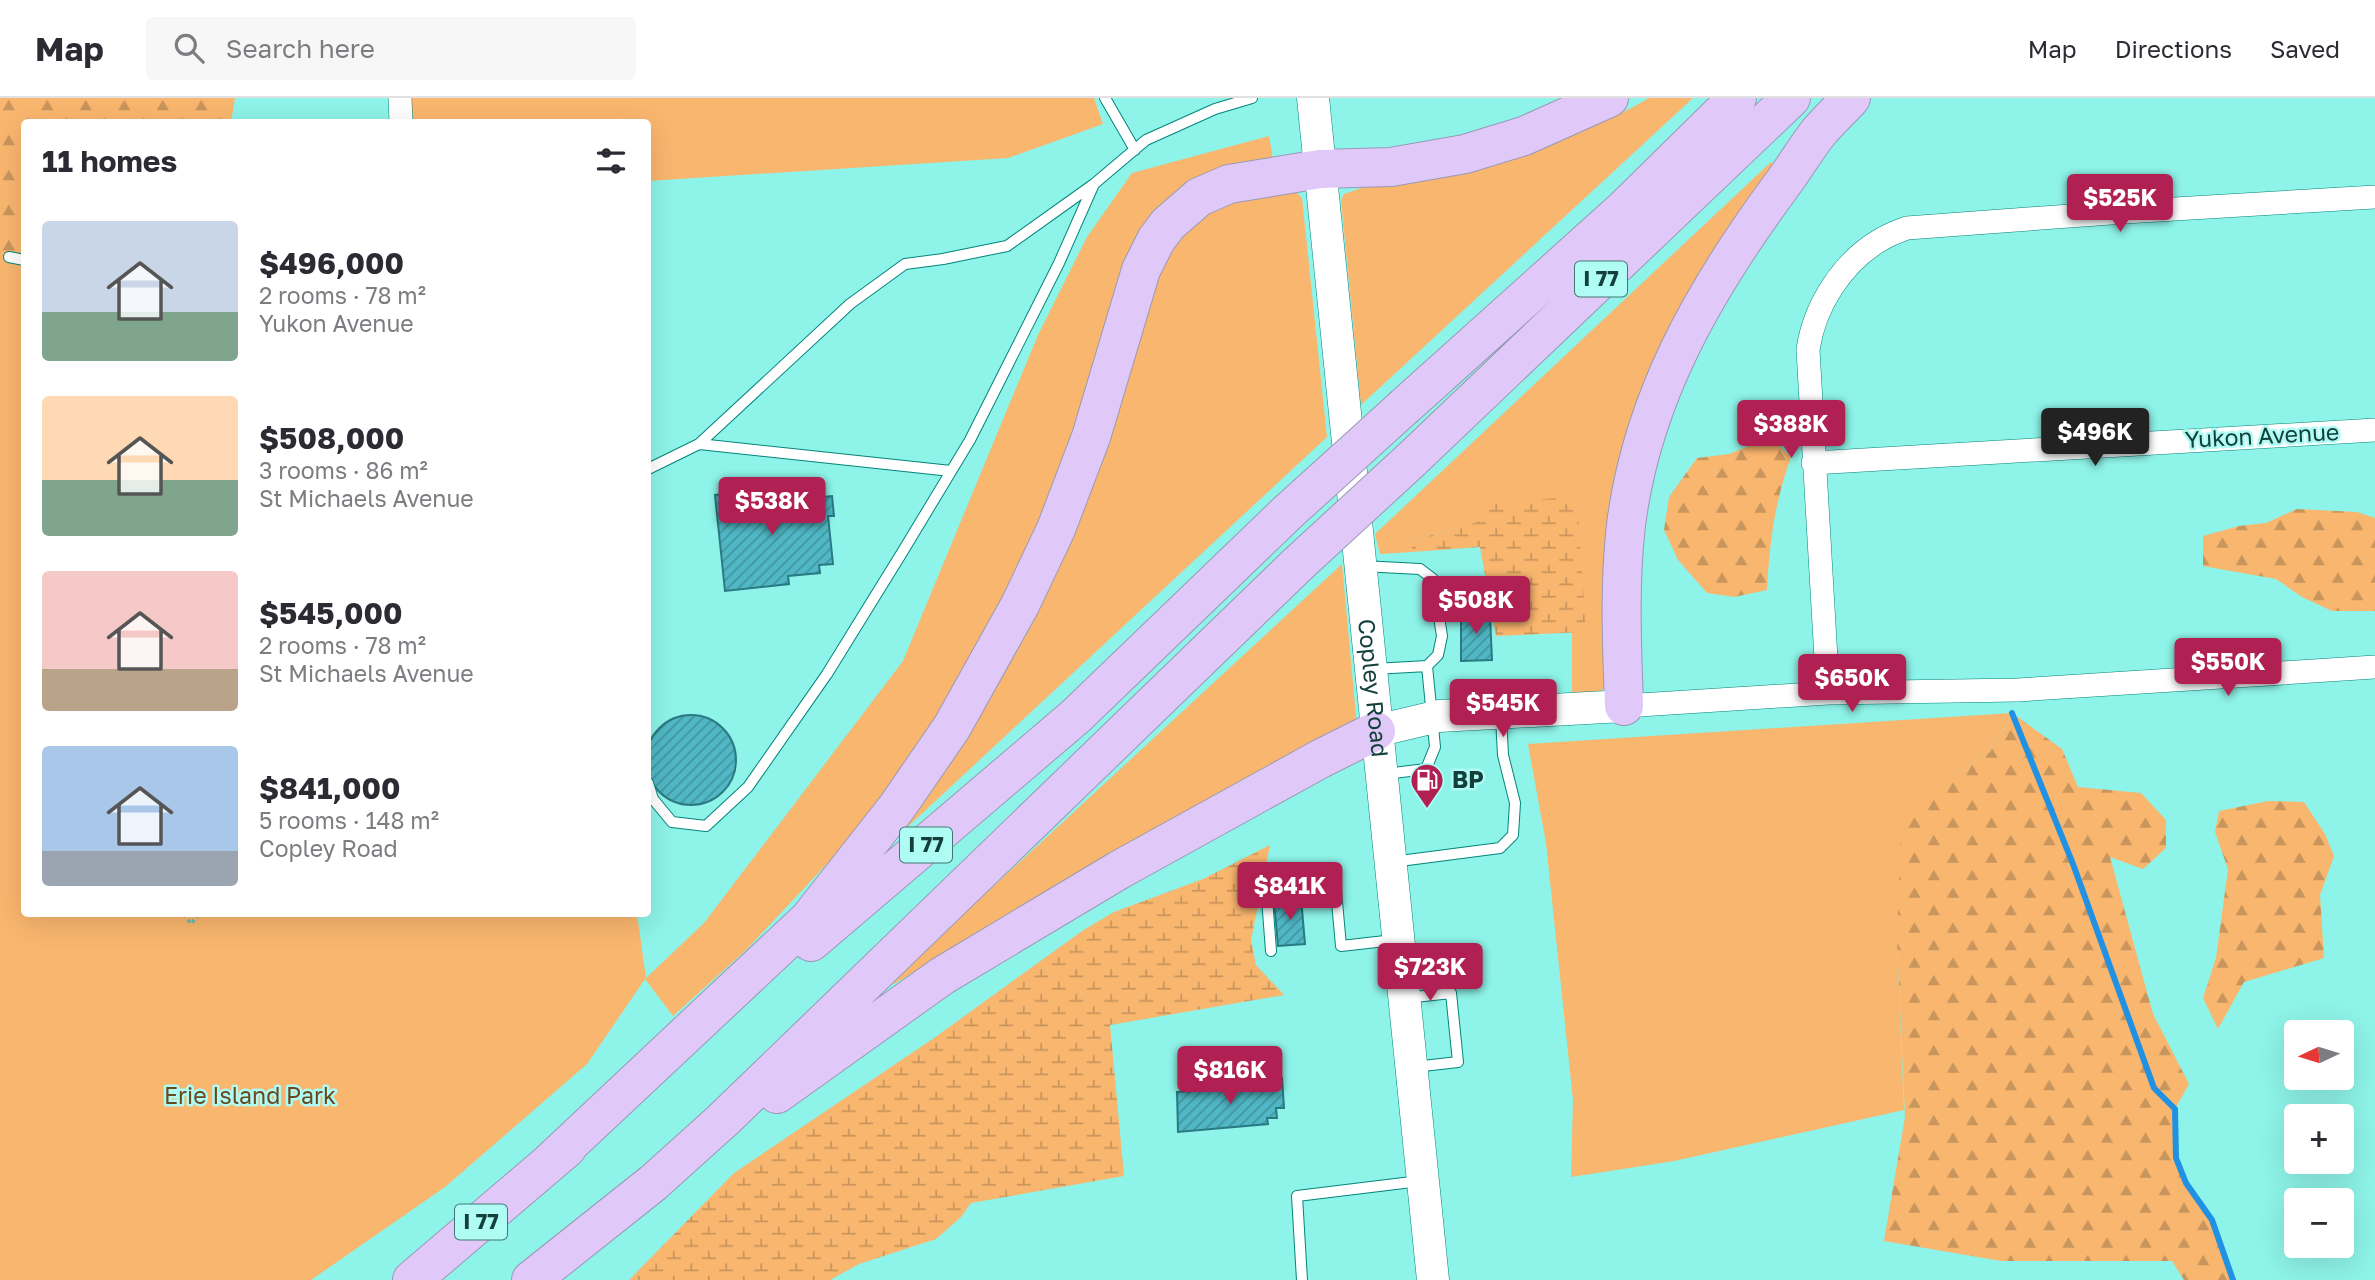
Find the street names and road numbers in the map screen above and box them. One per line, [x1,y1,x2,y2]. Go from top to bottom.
road number: I 77 [1575,262,1627,296]
street label: Yukon Avenue [2184,417,2340,453]
street label: Copley Road [1353,617,1395,758]
road number: I 77 [900,828,952,862]
road number: I 77 [455,1204,507,1240]

